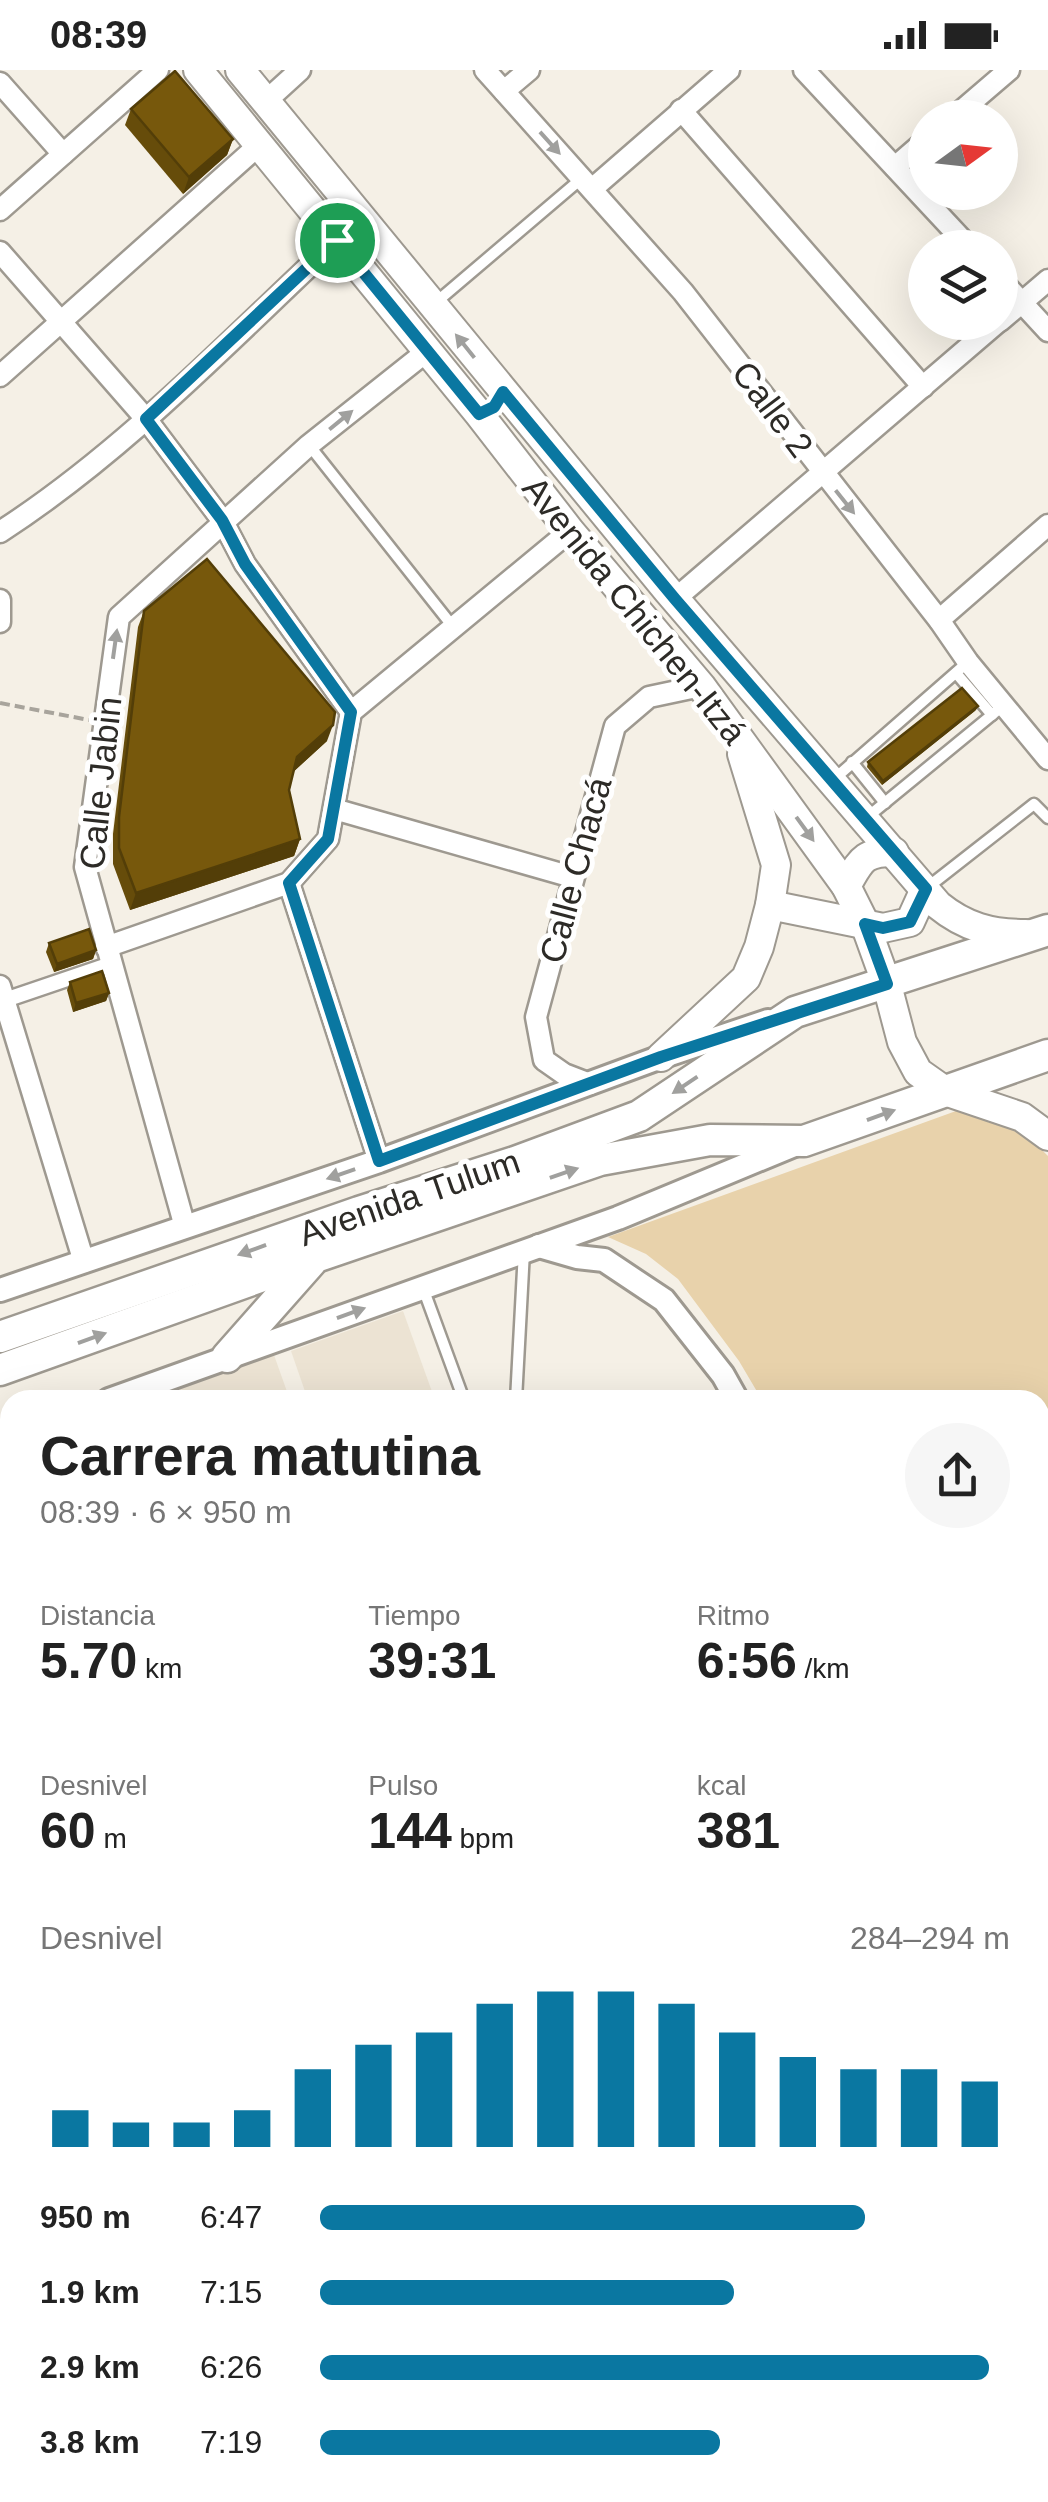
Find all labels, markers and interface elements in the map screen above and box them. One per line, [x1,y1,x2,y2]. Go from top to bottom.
text: 08:39 [50,14,147,56]
north arrow [908,100,1018,210]
map controls [908,100,1018,340]
one-way arrow [538,130,560,155]
pin [295,198,380,283]
icon: arrive [310,213,365,268]
button: layers [908,230,1018,340]
one-way arrow [455,333,476,358]
street label: Calle 2 [725,354,821,464]
one-way arrow [329,410,354,431]
street label: Avenida Chichen-Itzá [515,469,755,752]
one-way arrow [834,489,855,514]
one-way arrow [107,628,123,660]
street label: Calle Jabin [72,695,128,871]
street label: Calle Chacá [531,772,619,967]
one-way arrow [794,816,814,843]
one-way arrow [672,1076,699,1094]
one-way arrow [866,1107,896,1122]
street label: Avenida Tulum [293,1141,525,1253]
one-way arrow [549,1164,579,1179]
one-way arrow [326,1168,356,1183]
one-way arrow [237,1243,267,1258]
one-way arrow [337,1305,367,1320]
one-way arrow [77,1330,107,1345]
button: share [905,1423,1010,1528]
text: Carrera matutina [40,1425,480,1487]
text: 08:39 · 6 × 950 m [40,1494,292,1530]
text: Distancia [40,1600,155,1631]
text: Tiempo [368,1600,461,1631]
text: Ritmo [697,1600,770,1631]
text: 5.70 [40,1633,137,1689]
text: 39:31 [368,1633,496,1689]
text: 6:56 [697,1633,797,1689]
text: km [137,1653,182,1684]
text: /km [797,1653,850,1684]
text: Desnivel [40,1770,147,1801]
text: Pulso [368,1770,438,1801]
text: kcal [697,1770,746,1801]
text: 60 [40,1803,96,1859]
text: 144 [368,1803,452,1859]
text: 381 [697,1803,780,1859]
text: m [96,1823,127,1854]
text: bpm [452,1823,514,1854]
text: Desnivel [40,1920,163,1956]
text: 284–294 m [850,1920,1010,1956]
text: 950 m [40,2199,131,2235]
text: 6:47 [200,2199,262,2235]
text: 1.9 km [40,2274,140,2310]
text: 7:15 [200,2274,262,2310]
text: 2.9 km [40,2349,140,2385]
text: 6:26 [200,2349,262,2385]
text: 3.8 km [40,2424,140,2460]
text: 7:19 [200,2424,262,2460]

